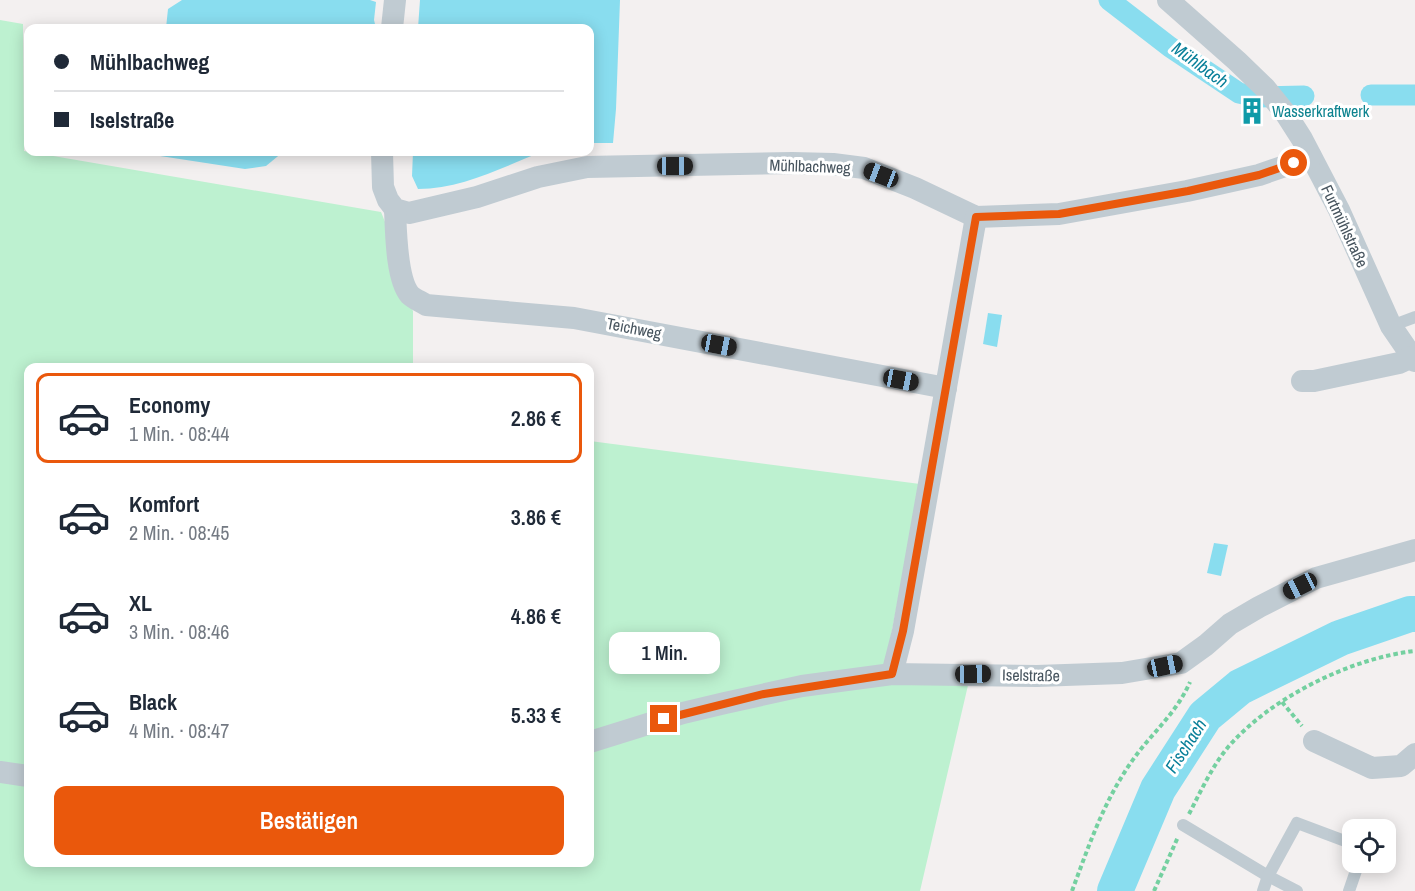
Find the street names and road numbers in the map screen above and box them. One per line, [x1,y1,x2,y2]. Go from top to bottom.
street label: Mühlbachweg [769,154,852,178]
street label: Furtmühlstraße [1316,181,1374,271]
street label: Teichweg [605,312,664,344]
street label: Iselstraße [1002,663,1060,687]

